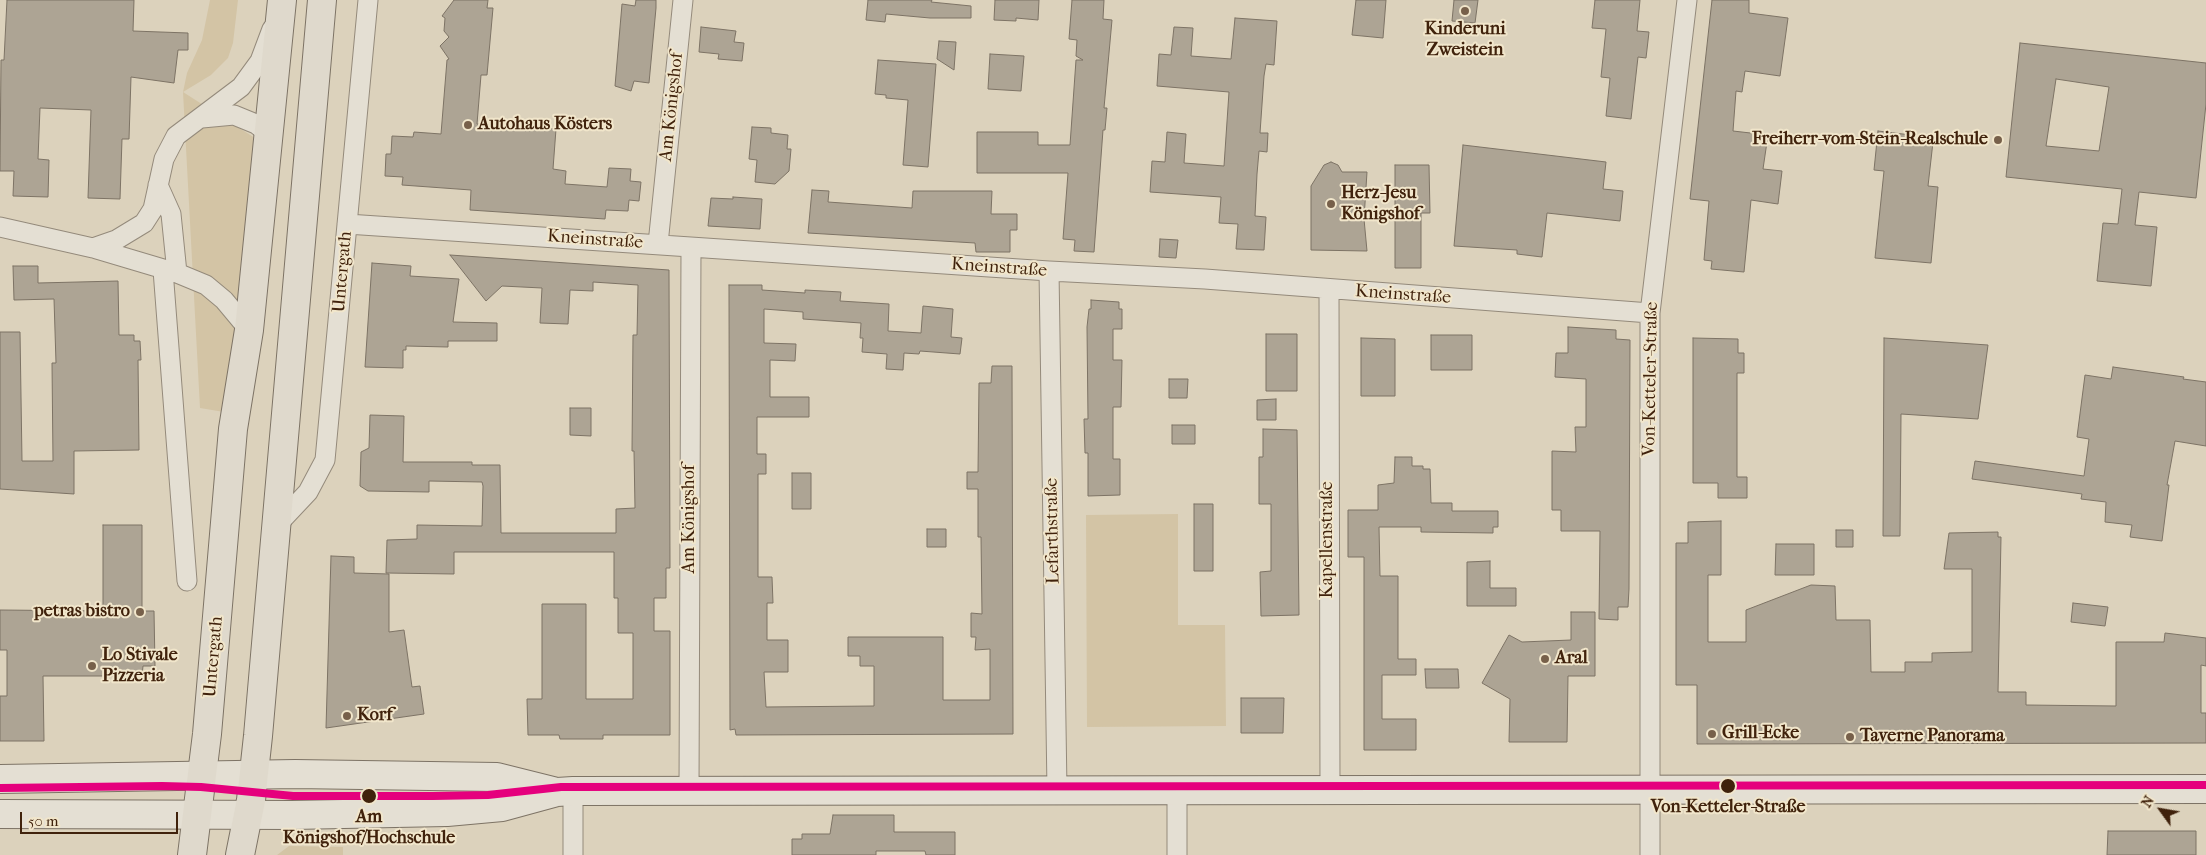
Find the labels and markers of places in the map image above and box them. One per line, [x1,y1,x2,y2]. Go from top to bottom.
marker: Kinderuni Zweistein [1459,5,1471,17]
place label: Kinderuni Zweistein [1424,19,1506,62]
place label: Autohaus Kösters [478,114,612,136]
marker: Autohaus Kösters [462,119,474,131]
place label: Freiherr-vom-Stein-Realschule [1752,129,1988,151]
marker: Freiherr-vom-Stein-Realschule [1992,134,2004,146]
place label: Herz-Jesu Königshof [1341,183,1420,225]
marker: Herz-Jesu Königshof [1325,198,1337,210]
place label: petras bistro [34,601,130,623]
marker: petras bistro [134,606,146,618]
place label: Lo Stivale Pizzeria [102,645,178,688]
place label: Aral [1555,648,1588,670]
marker: Aral [1539,653,1551,665]
marker: Lo Stivale Pizzeria [86,660,98,672]
place label: Korf [357,705,392,727]
marker: Korf [341,710,353,722]
place label: Grill-Ecke [1722,723,1799,745]
place label: Taverne Panorama [1860,726,2005,748]
marker: Grill-Ecke [1706,728,1718,740]
marker: Taverne Panorama [1844,731,1856,743]
marker: Von-Ketteler-Straße [1719,777,1737,795]
marker: Am Königshof/Hochschule [360,787,378,805]
place label: Von-Ketteler-Straße [1651,797,1805,819]
place label: Am Königshof/Hochschule [283,807,455,850]

